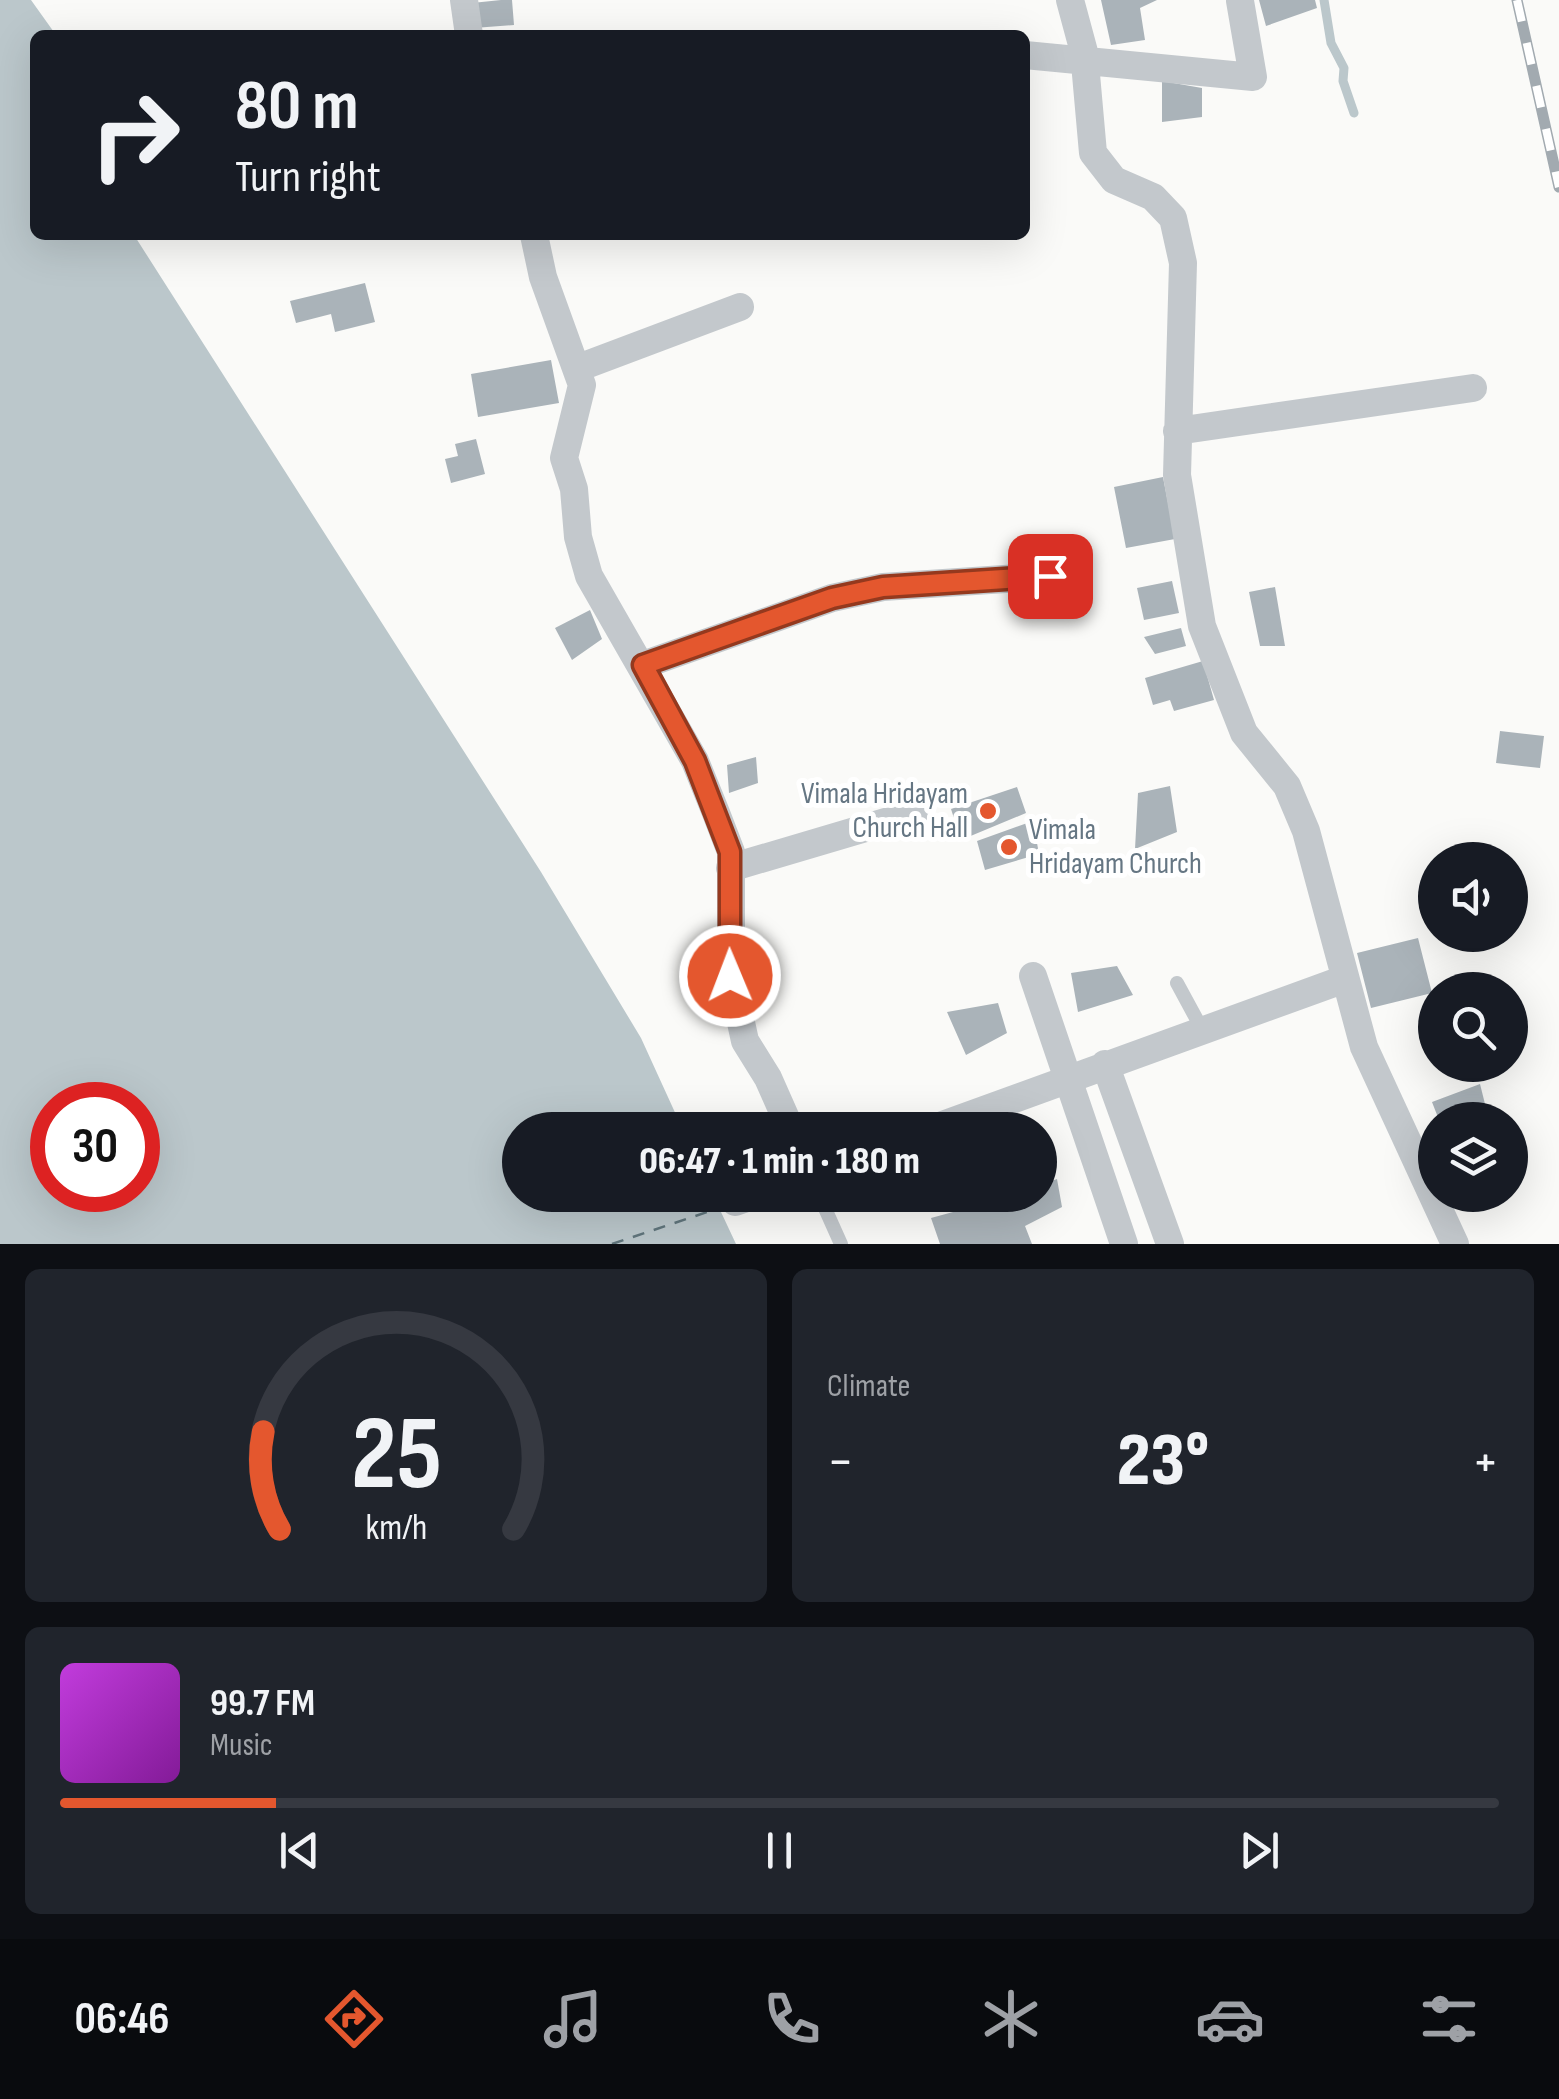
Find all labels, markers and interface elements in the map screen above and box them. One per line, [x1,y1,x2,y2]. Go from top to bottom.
text: 80 m [235,65,359,149]
icon: right [70,70,200,200]
text: Turn right [235,150,381,205]
pin [1008,534,1093,619]
icon: arrive [1023,549,1078,604]
place label: Vimala Hridayam Church Hall [801,776,968,846]
marker: Vimala Hridayam Church Hall [977,800,999,822]
place label: Vimala Hridayam Church [1029,812,1202,882]
marker: Vimala Hridayam Church [998,836,1020,858]
map controls [1418,842,1528,1212]
button: sound [1418,842,1528,952]
position arrow [678,924,782,1028]
button: search [1418,972,1528,1082]
speed limit sign: 30 [30,1082,160,1212]
button: layers [1418,1102,1528,1212]
text: 06:47 · 1 min · 180 m [639,1139,920,1184]
text: Climate [827,1367,910,1406]
text: 25 [350,1393,442,1518]
text: 23° [1117,1416,1209,1507]
text: − [827,1429,854,1496]
text: + [1472,1429,1499,1496]
text: km/h [365,1507,427,1550]
text: 99.7 FM [210,1681,315,1726]
text: Music [210,1726,273,1765]
icon: previous [272,1823,327,1878]
icon: pause [752,1823,807,1878]
icon: next [1232,1823,1287,1878]
icon: directions [319,1984,389,2054]
icon: music [538,1984,608,2054]
icon: phone [757,1984,827,2054]
icon: climate [976,1984,1046,2054]
icon: car [1195,1984,1265,2054]
icon: filters [1414,1984,1484,2054]
text: 06:46 [75,1992,169,2047]

